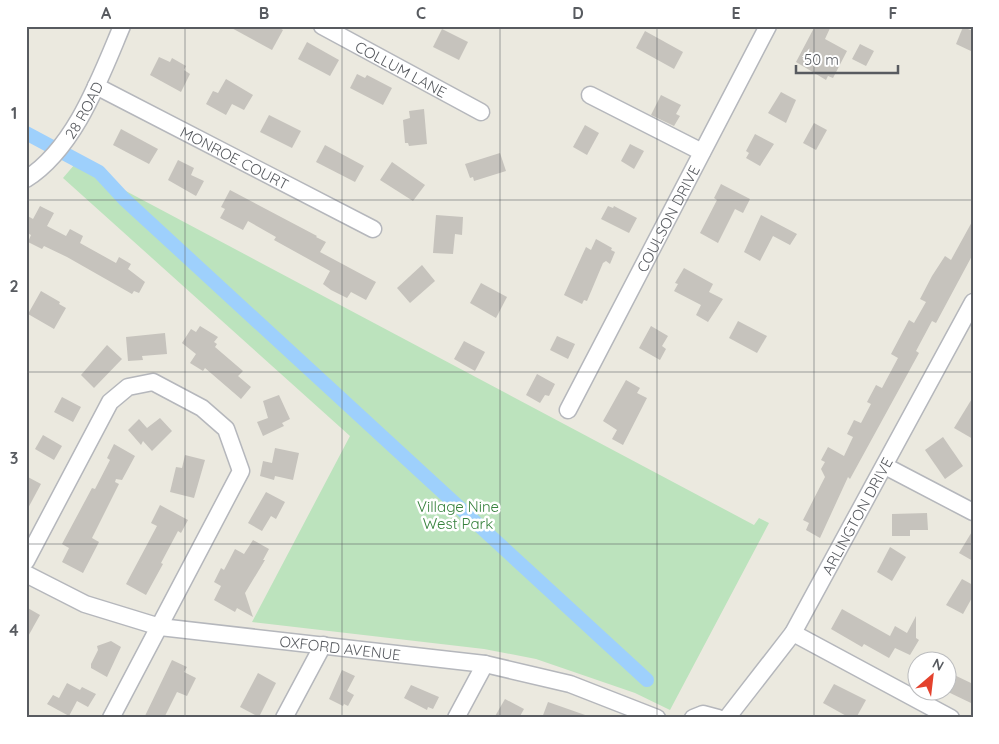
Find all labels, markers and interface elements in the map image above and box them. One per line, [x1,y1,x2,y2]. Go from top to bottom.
text: A [101,3,112,23]
text: B [259,3,269,23]
text: C [416,3,426,23]
text: D [572,3,584,23]
text: E [731,3,741,23]
text: F [889,3,898,23]
street label: COLLUM LANE [352,36,450,101]
scale bar [796,42,899,74]
text: 50 m [804,50,839,69]
street label: 28 ROAD [60,78,107,142]
text: 1 [11,103,17,123]
street label: MONROE COURT [177,122,292,193]
street label: COULSON DRIVE [632,162,703,275]
text: 2 [9,276,19,296]
text: 3 [10,448,18,468]
street label: ARLINGTON DRIVE [817,454,896,578]
park label: Village Nine West Park [417,497,499,533]
text: 4 [9,620,19,640]
street label: OXFORD AVENUE [279,631,402,664]
north arrow [906,652,956,702]
text: N [929,654,947,675]

